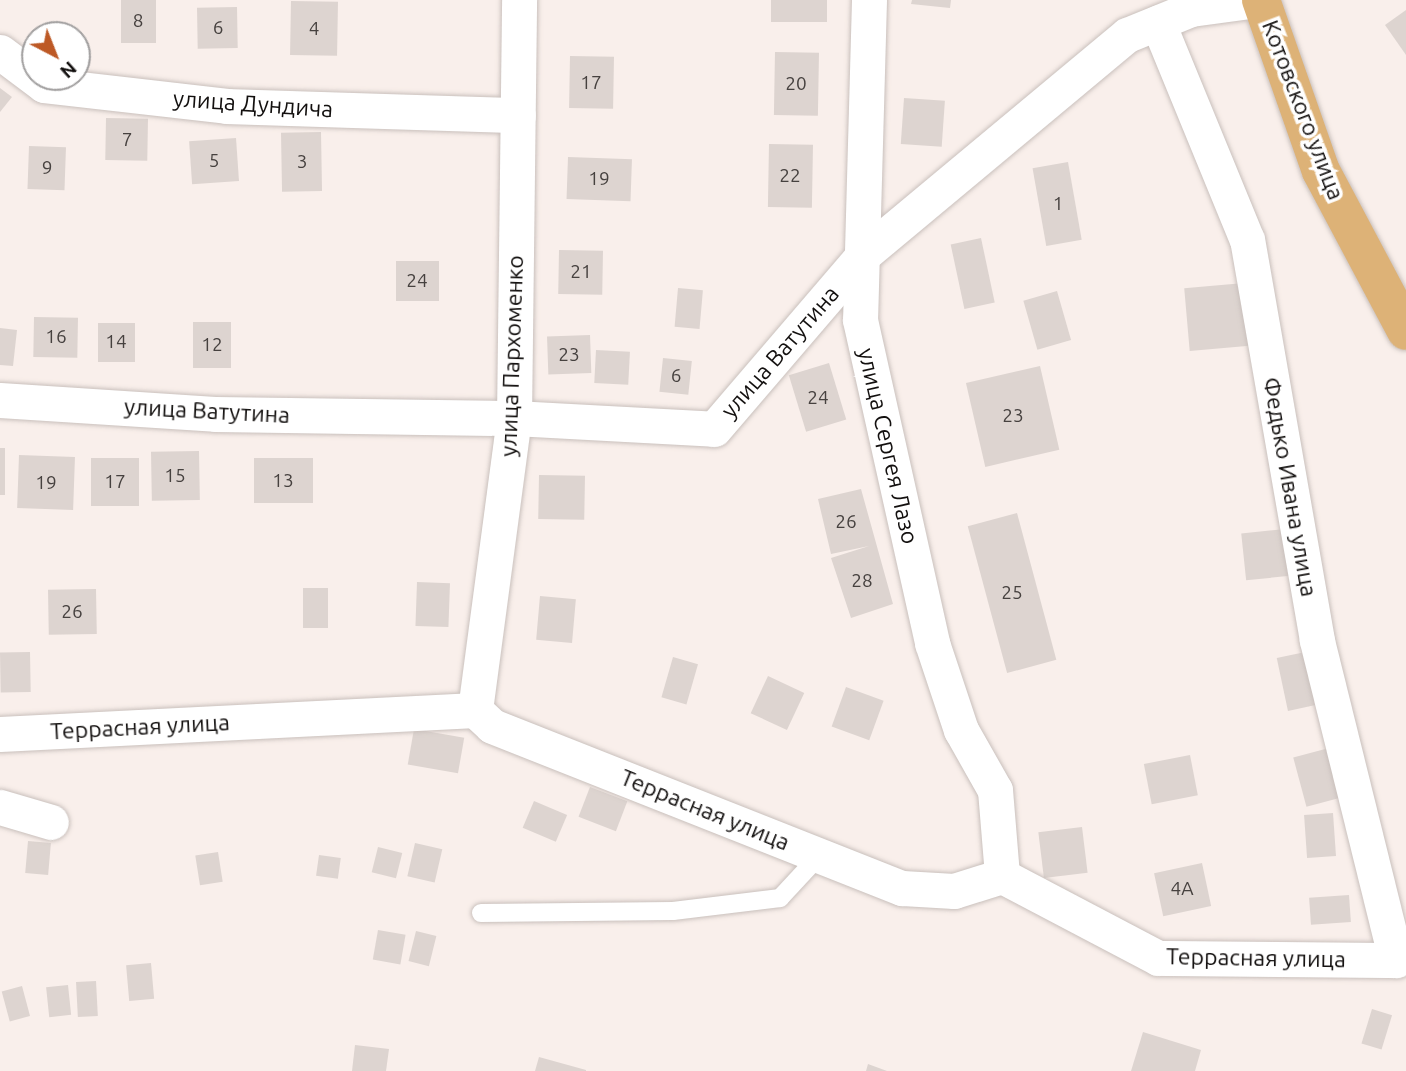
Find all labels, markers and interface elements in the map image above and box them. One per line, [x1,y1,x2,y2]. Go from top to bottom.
house number: 8 [133,10,143,32]
street label: Котовского улица [1256,16,1350,204]
house number: 6 [213,17,223,39]
house number: 4 [309,18,319,40]
north arrow [21,21,91,91]
text: N [56,57,81,83]
house number: 17 [580,72,602,94]
house number: 20 [785,73,807,95]
street label: улица Дундича [172,85,334,123]
house number: 7 [122,129,132,151]
house number: 5 [209,150,219,172]
house number: 3 [297,151,307,173]
house number: 9 [42,157,52,179]
house number: 22 [779,165,801,187]
house number: 19 [588,168,610,190]
house number: 1 [1053,193,1063,215]
street label: улица Пархоменко [495,255,529,457]
house number: 21 [570,261,592,283]
house number: 24 [406,270,428,292]
street label: улица Ватутина [715,280,845,424]
house number: 16 [45,326,67,348]
house number: 14 [105,331,127,353]
house number: 12 [201,334,223,356]
house number: 23 [558,344,580,366]
street label: улица Сергея Лазо [852,345,924,547]
house number: 6 [671,365,681,387]
street label: Федько Ивана улица [1257,375,1323,599]
house number: 24 [807,387,829,409]
street label: улица Ватутина [123,393,291,429]
house number: 23 [1002,405,1024,427]
house number: 15 [164,465,186,487]
house number: 13 [272,470,294,492]
house number: 17 [104,471,126,493]
house number: 19 [35,472,57,494]
house number: 26 [835,511,857,533]
house number: 28 [851,570,873,592]
house number: 25 [1001,582,1023,604]
house number: 26 [61,601,83,623]
street label: Террасная улица [50,709,230,745]
street label: Террасная улица [617,764,793,856]
house number: 4А [1170,878,1194,900]
street label: Террасная улица [1166,943,1346,973]

